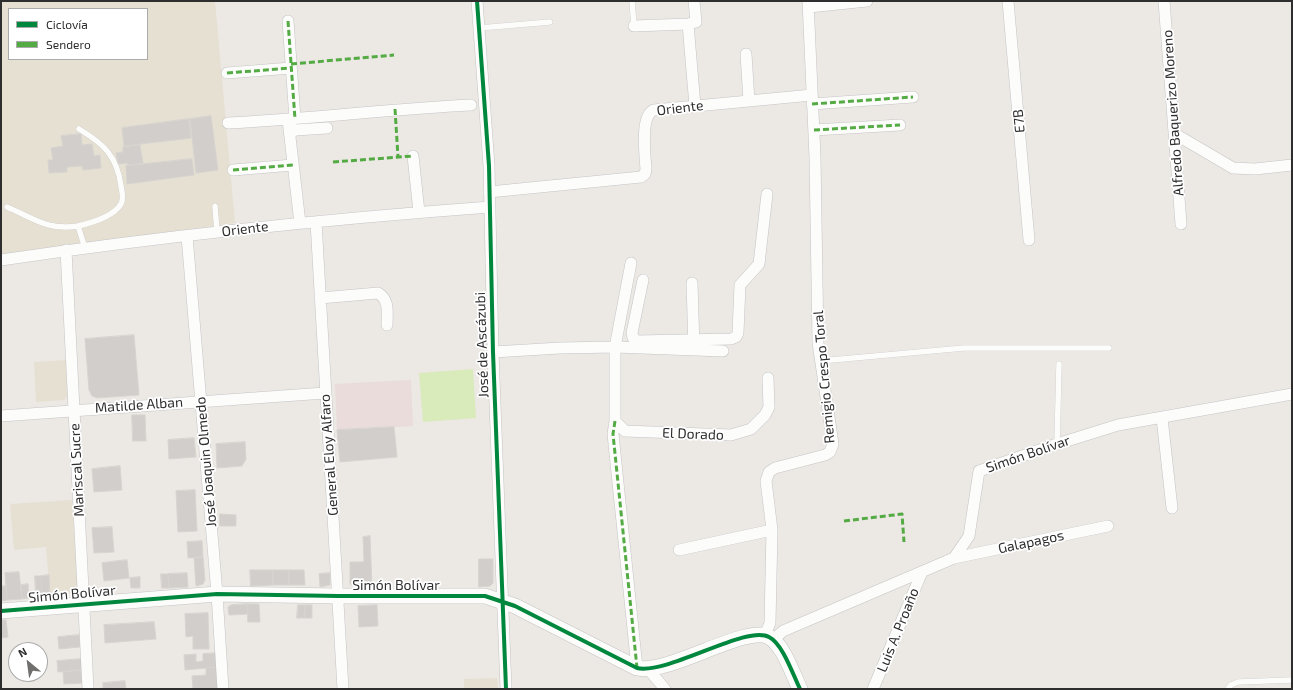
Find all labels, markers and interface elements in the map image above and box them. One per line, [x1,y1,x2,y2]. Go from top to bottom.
legend [8,8,148,60]
text: Ciclovía [46,17,88,31]
street label: Alfredo Baquerizo Moreno [1159,29,1187,197]
text: Sendero [46,37,91,51]
street label: Oriente [656,97,704,119]
street label: E7B [1010,108,1028,134]
street label: Oriente [221,218,269,240]
street label: José de Ascázubi [472,292,492,398]
street label: Remigio Crespo Toral [810,310,838,444]
street label: General Eloy Alfaro [316,393,342,517]
street label: Matilde Alban [94,394,184,416]
street label: José Joaquin Olmedo [192,396,220,528]
street label: Mariscal Sucre [66,423,88,517]
street label: El Dorado [662,425,724,443]
street label: Simón Bolívar [984,432,1072,476]
street label: Galapagos [997,527,1065,557]
street label: Simón Bolívar [352,577,440,593]
street label: Simón Bolívar [28,582,116,606]
street label: Luis A. Proaño [873,585,923,675]
north arrow [8,642,48,682]
text: N [16,644,29,660]

